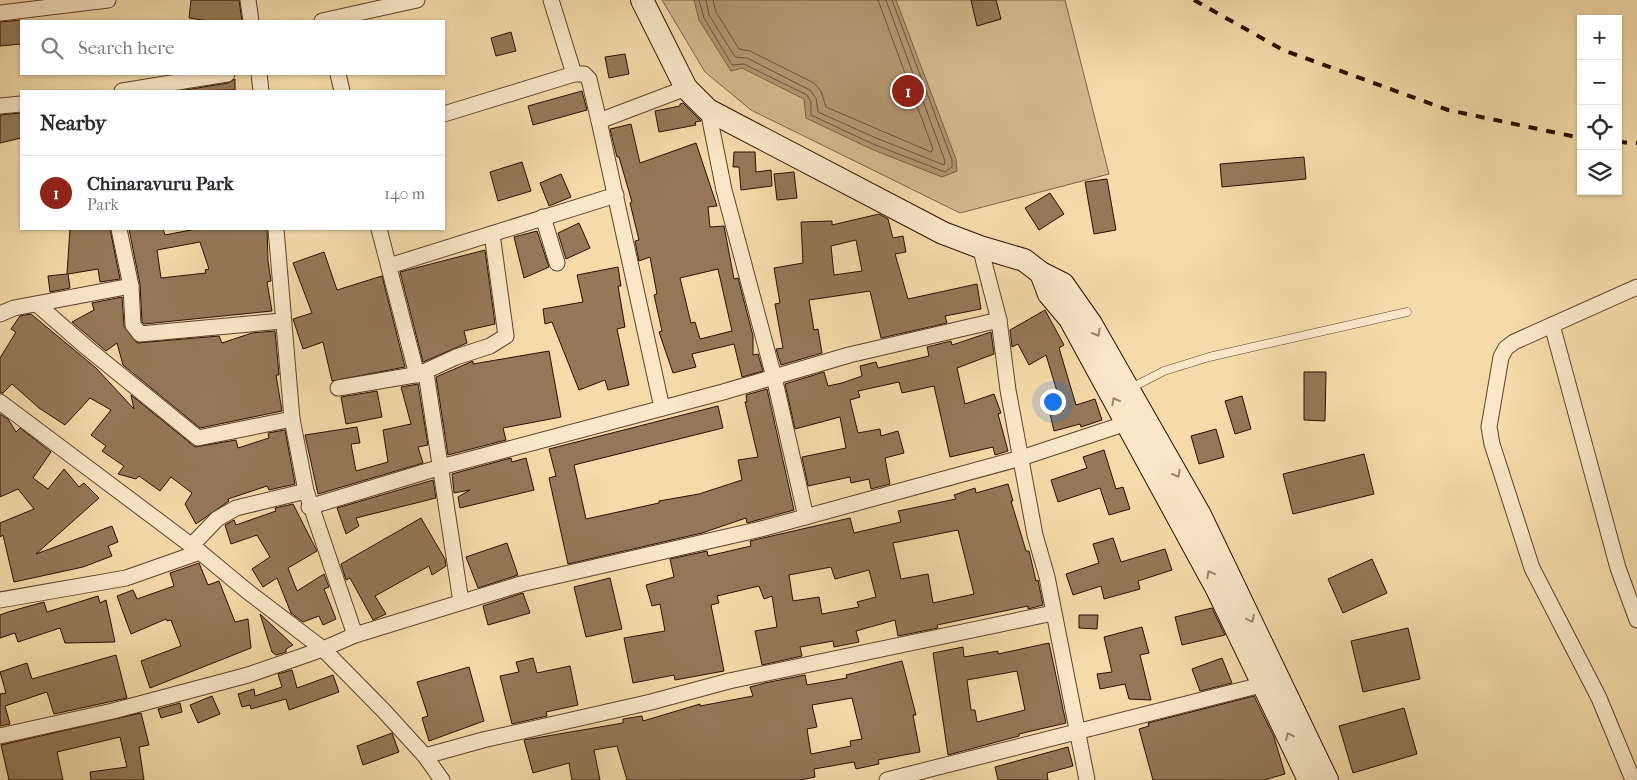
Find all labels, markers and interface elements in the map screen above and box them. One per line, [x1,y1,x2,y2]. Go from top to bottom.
map controls [1577,15,1622,195]
button: + [1577,15,1622,60]
search box [20,20,445,75]
icon: search [38,34,66,62]
text: Search here [78,37,174,59]
button: − [1577,60,1622,105]
pin: 1 [892,72,924,110]
button: locate [1577,105,1622,150]
text: Nearby [40,111,106,135]
button: layers [1577,150,1622,195]
text: Chinaravuru Park [87,173,233,195]
text: 1 [53,184,59,203]
text: 140 m [384,184,425,203]
text: Park [87,195,119,214]
one-way arrow [1090,328,1100,337]
your location [1040,389,1066,415]
one-way arrow [1111,397,1121,406]
one-way arrow [1171,469,1181,478]
one-way arrow [1206,570,1216,579]
one-way arrow [1245,614,1256,623]
one-way arrow [1284,732,1295,741]

